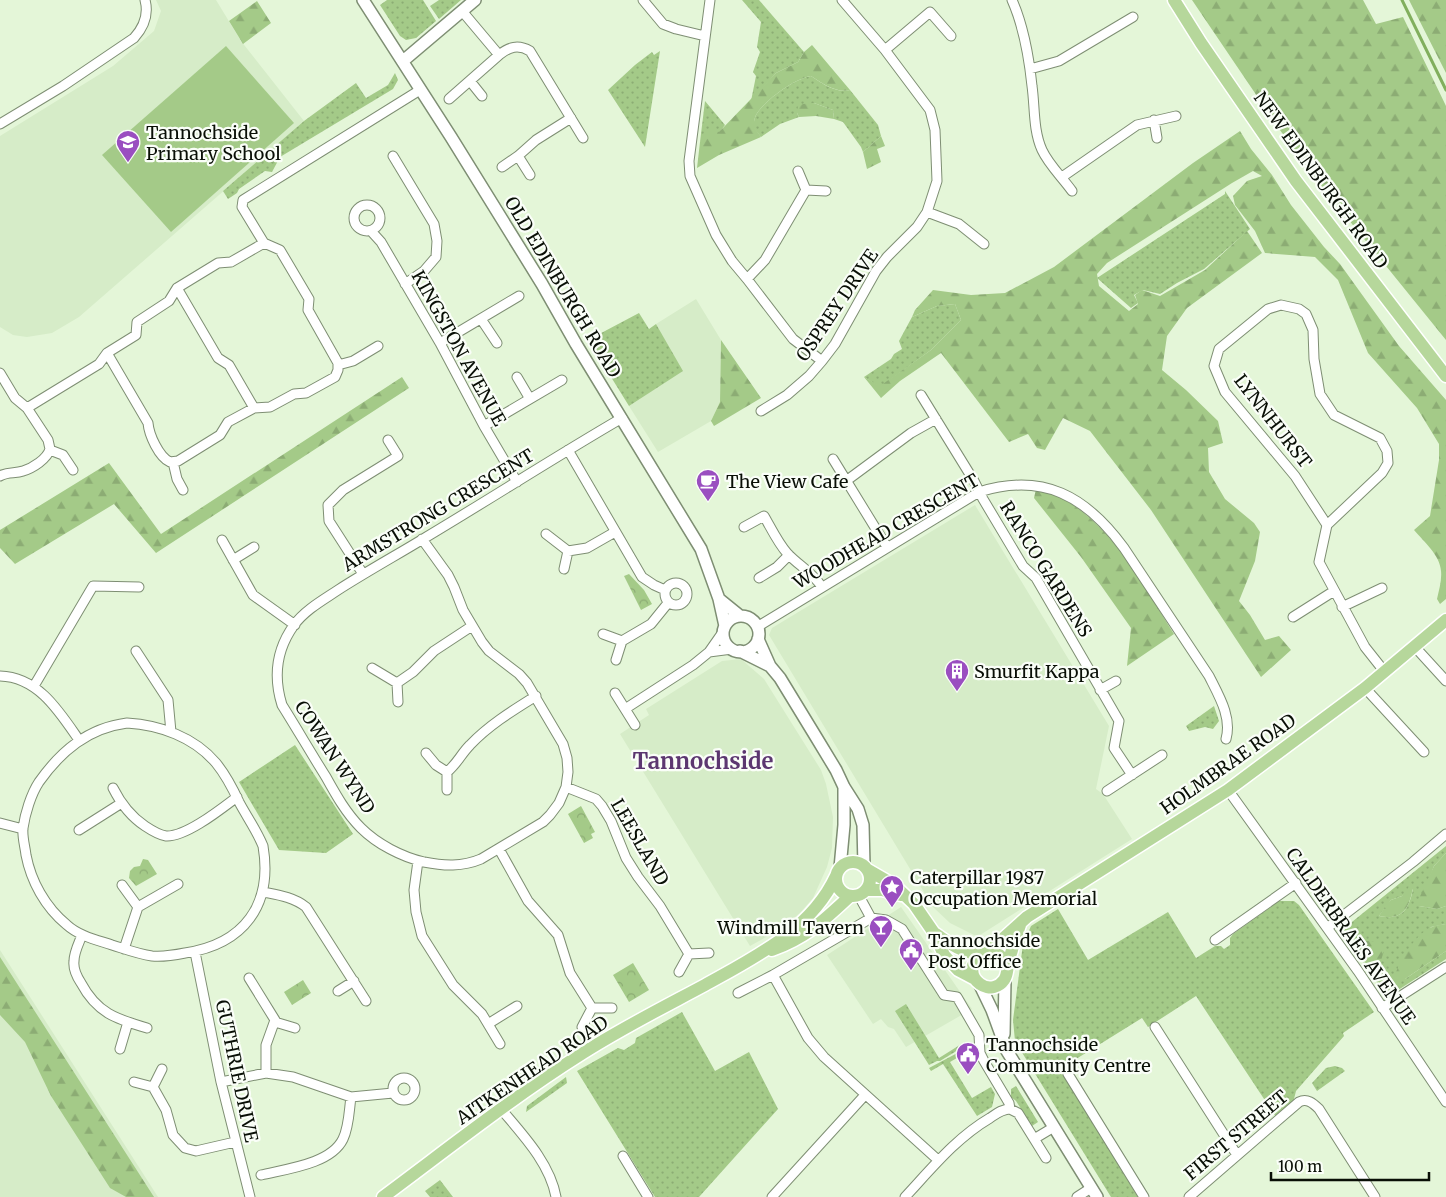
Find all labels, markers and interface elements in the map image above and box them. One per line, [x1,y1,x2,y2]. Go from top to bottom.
street label: NEW EDINBURGH ROAD [1249,87,1393,273]
place label: Tannochside Primary School [146,121,281,165]
school or university icon: Tannochside Primary School [115,129,141,163]
street label: OLD EDINBURGH ROAD [500,192,626,382]
street label: OSPREY DRIVE [791,244,883,366]
street label: KINGSTON AVENUE [407,266,512,430]
street label: LYNNHURST [1229,369,1317,473]
street label: ARMSTRONG CRESCENT [337,443,538,577]
cafe icon: The View Cafe [695,468,721,502]
street label: WOODHEAD CRESCENT [788,468,984,594]
place label: The View Cafe [726,470,848,493]
street label: RANCO GARDENS [995,497,1097,641]
building icon: Smurfit Kappa [944,658,970,692]
place label: Smurfit Kappa [974,660,1100,683]
street label: COWAN WYND [290,696,380,818]
street label: HOLMBRAE ROAD [1156,709,1300,819]
district label: Tannochside [633,747,774,775]
street label: LEESLAND [606,795,674,889]
street label: CALDERBRAES AVENUE [1281,843,1421,1029]
place label: Caterpillar 1987 Occupation Memorial [910,866,1098,910]
place icon: Caterpillar 1987 Occupation Memorial [879,874,905,908]
bar icon: Windmill Tavern [868,914,894,948]
place label: Windmill Tavern [716,916,864,939]
place label: Tannochside Post Office [928,929,1040,973]
public building icon: Tannochside Post Office [898,937,924,971]
street label: GUTHRIE DRIVE [211,998,263,1145]
street label: AITKENHEAD ROAD [451,1011,612,1130]
place label: Tannochside Community Centre [986,1033,1151,1077]
public building icon: Tannochside Community Centre [955,1041,981,1075]
street label: FIRST STREET [1179,1085,1293,1185]
scale bar [1271,1150,1428,1182]
text: 100 m [1278,1157,1322,1176]

